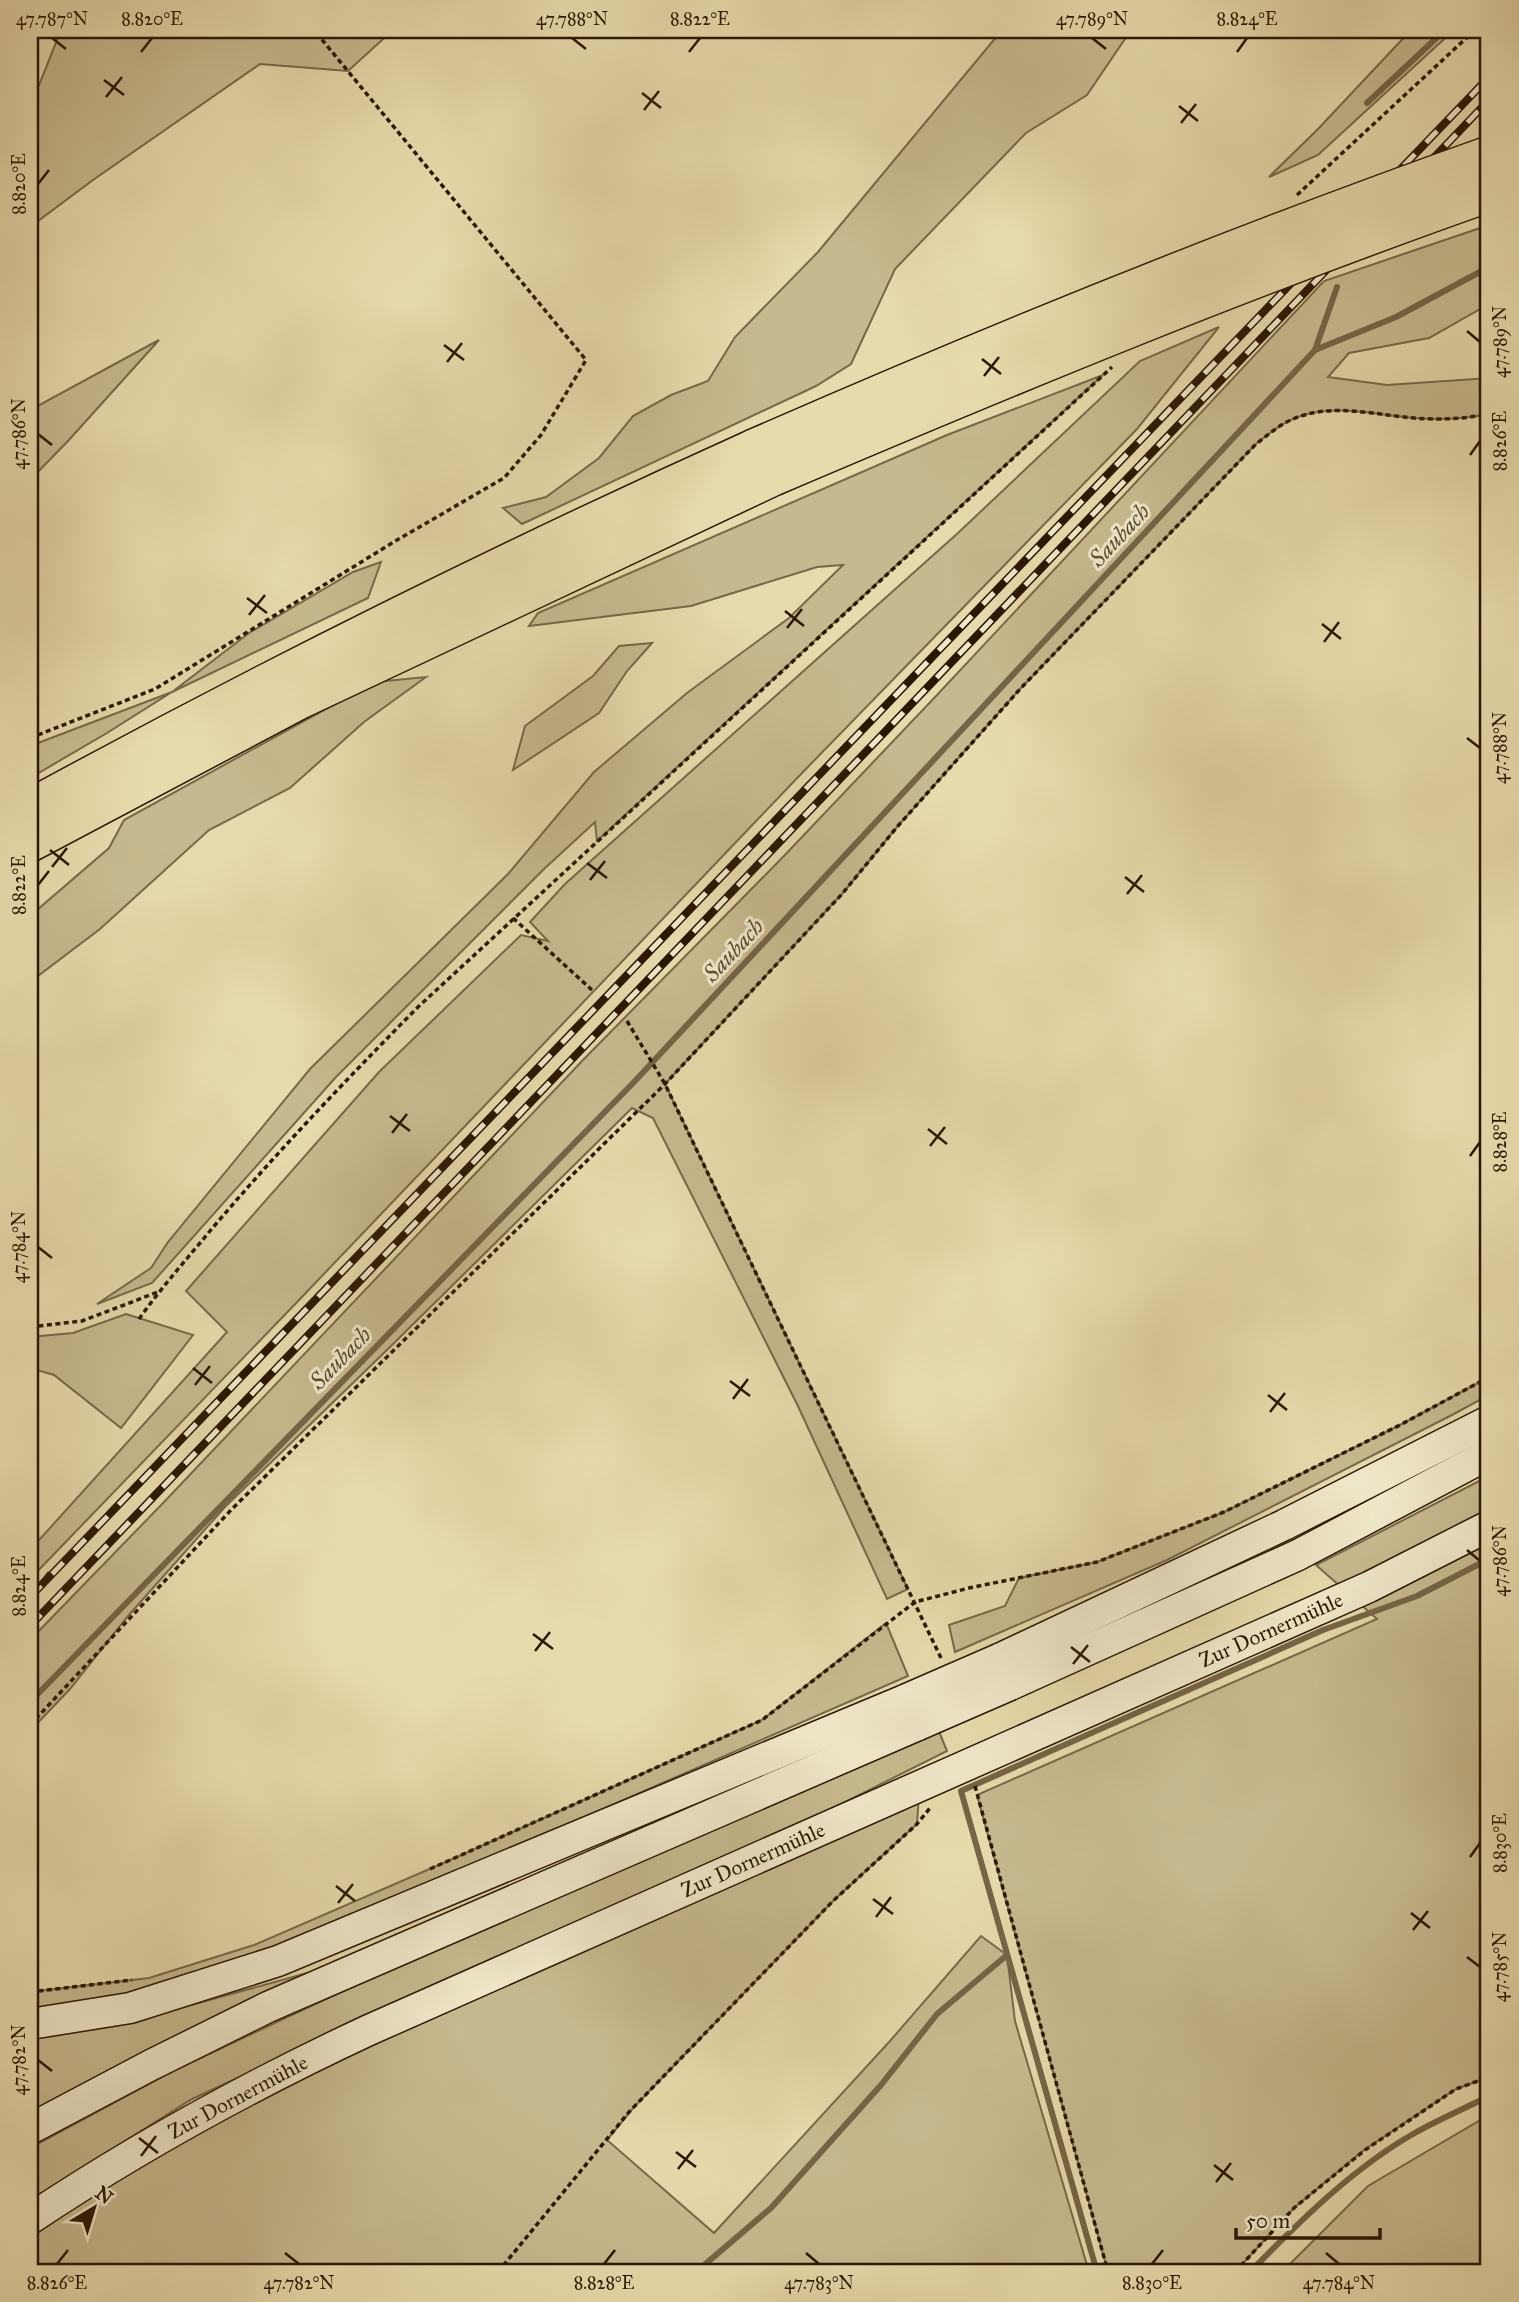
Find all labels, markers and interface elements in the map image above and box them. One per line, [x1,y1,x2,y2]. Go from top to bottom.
text: 47.787°N [16,8,88,30]
text: 8.820°E [121,8,183,30]
text: 47.788°N [536,8,608,30]
text: 8.822°E [670,8,730,30]
text: 47.789°N [1056,8,1128,30]
text: 8.824°E [1216,8,1278,30]
text: 8.820°E [8,153,30,215]
text: 47.789°N [1489,306,1511,378]
text: 47.786°N [8,398,30,470]
text: 8.826°E [1489,411,1511,471]
water label: Saubach [1082,498,1155,573]
text: 47.788°N [1489,712,1511,784]
text: 8.822°E [8,855,30,915]
water label: Saubach [696,913,769,988]
text: 8.828°E [1489,1112,1511,1172]
text: 47.784°N [8,1211,30,1283]
water label: Saubach [303,1321,377,1396]
text: 47.786°N [1489,1525,1511,1597]
text: 8.824°E [8,1555,30,1617]
street label: Zur Dornermühle [1195,1587,1347,1673]
text: 8.830°E [1489,1813,1511,1873]
street label: Zur Dornermühle [677,1817,829,1903]
text: 47.785°N [1489,1932,1511,2002]
text: 47.782°N [8,2024,30,2096]
street label: Zur Dornermühle [164,2049,313,2145]
north arrow [60,2172,130,2242]
text: N [91,2181,118,2209]
scale bar [1236,2197,1379,2241]
text: 50 m [1246,2208,1291,2234]
text: 8.826°E [27,2272,87,2294]
text: 47.782°N [263,2272,335,2294]
text: 8.828°E [574,2272,634,2294]
text: 47.783°N [784,2272,854,2294]
text: 8.830°E [1122,2272,1182,2294]
text: 47.784°N [1303,2272,1375,2294]

